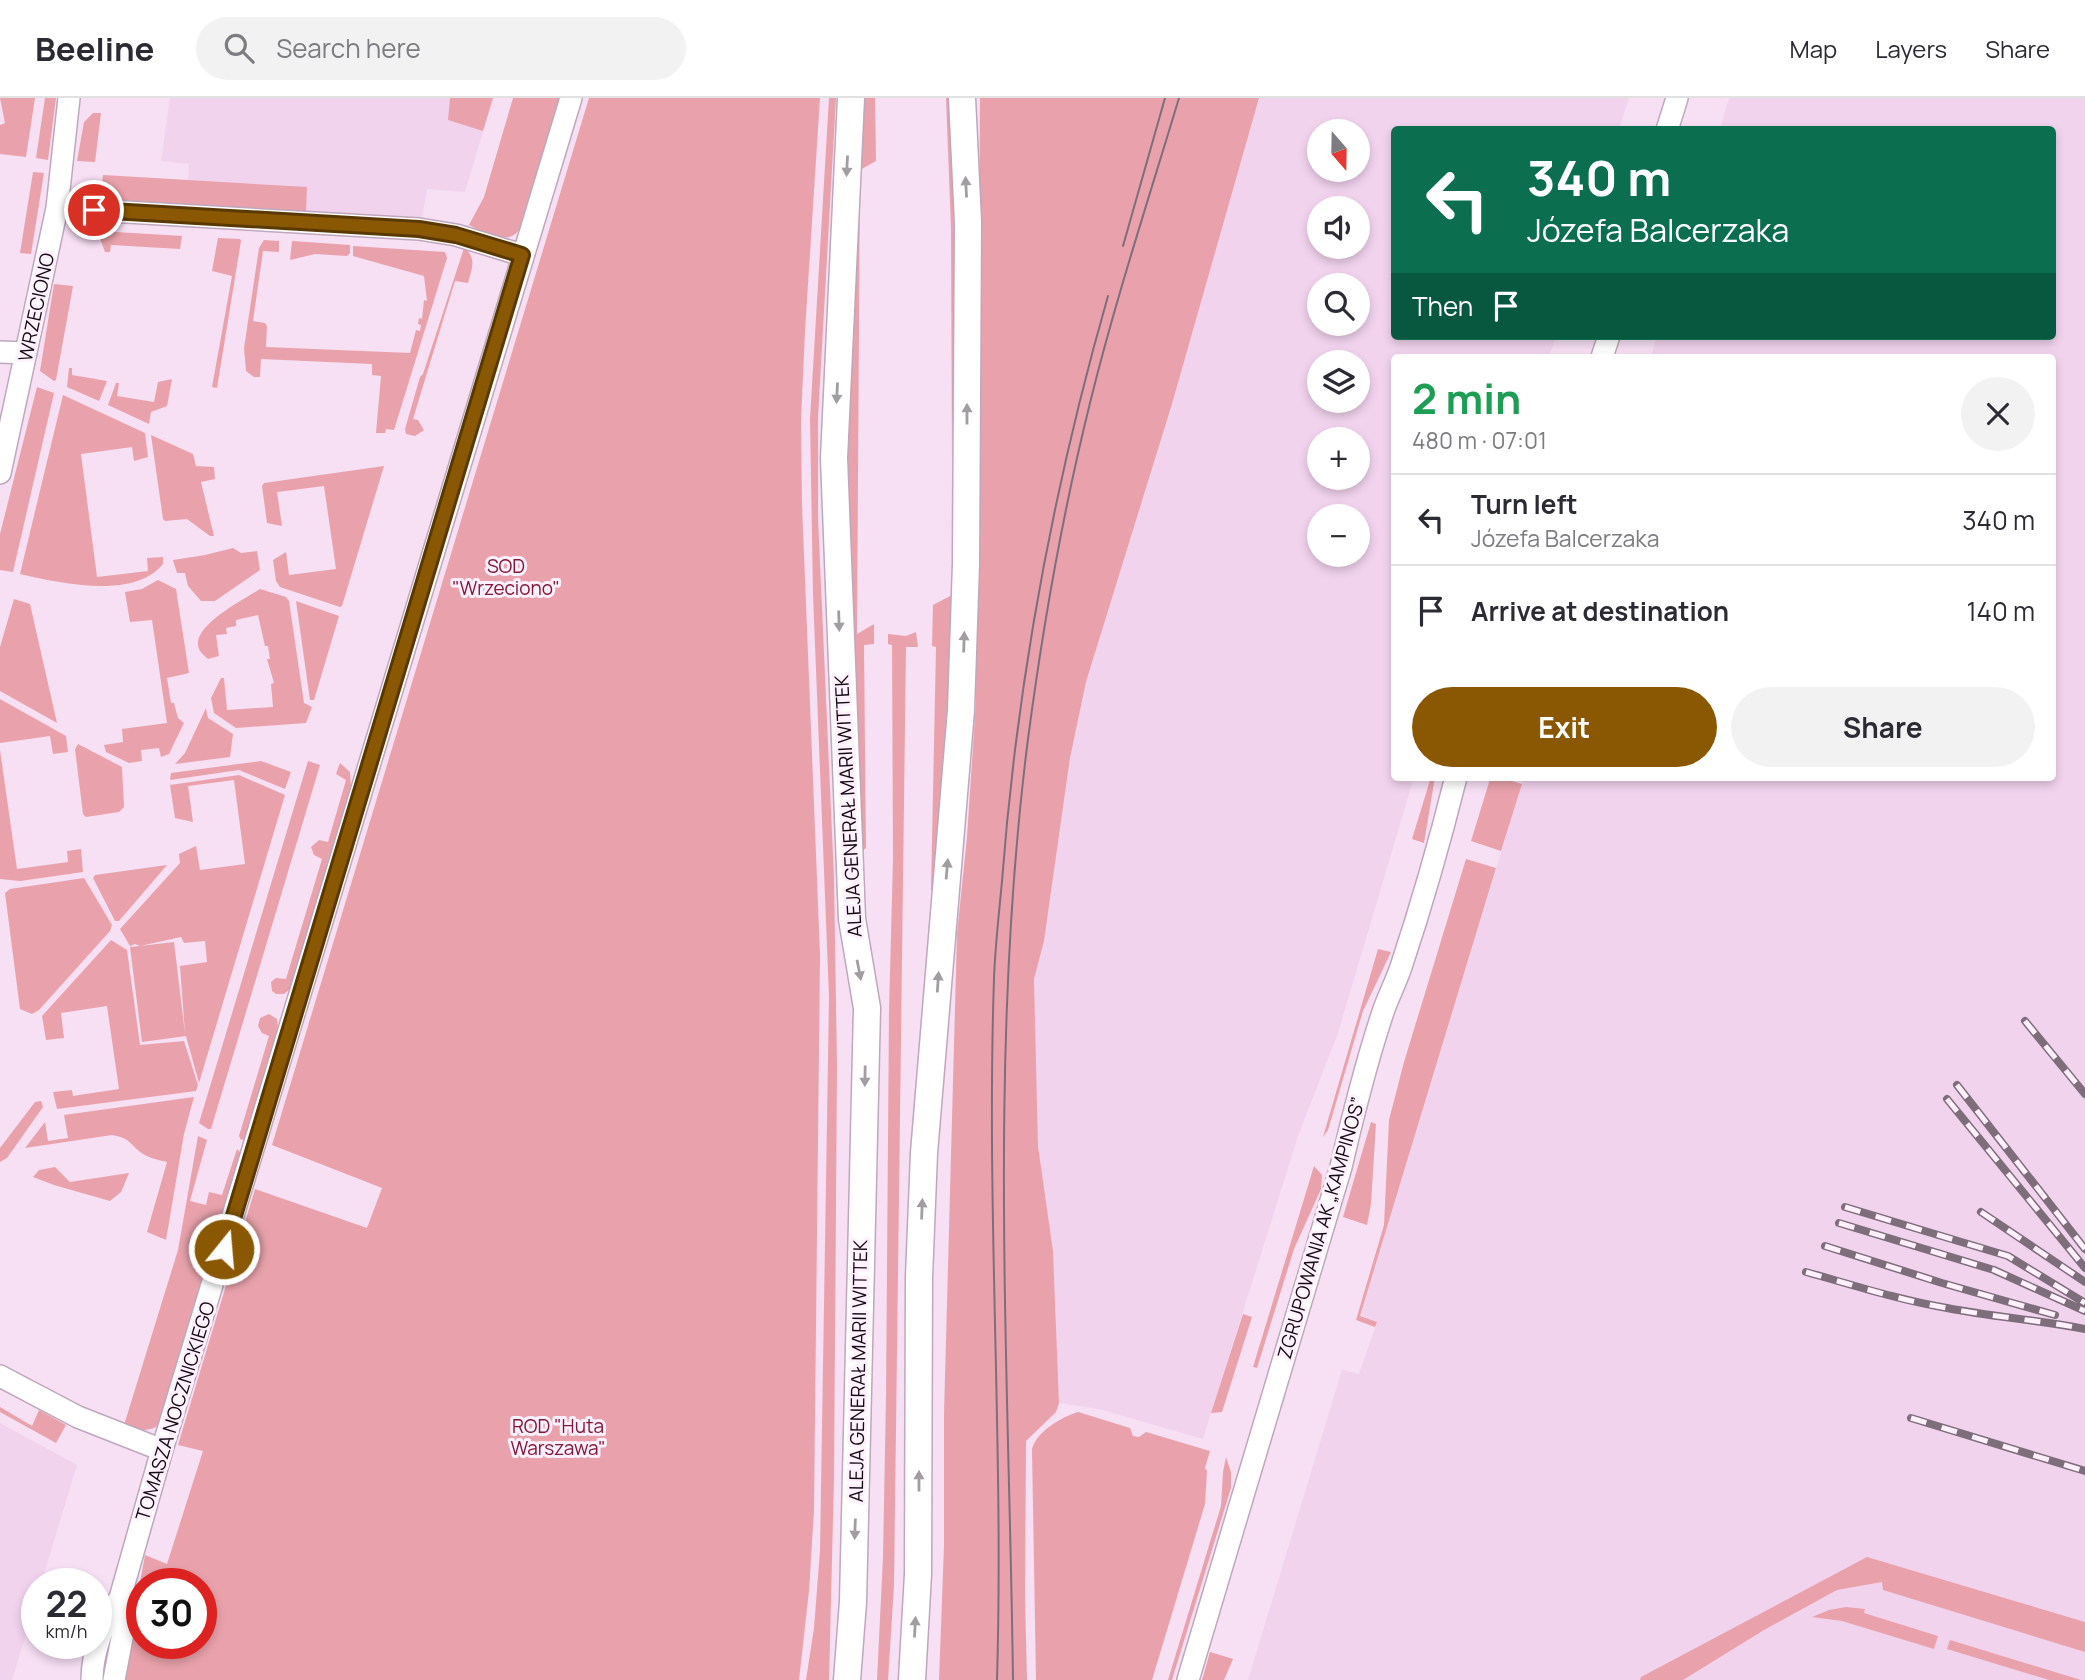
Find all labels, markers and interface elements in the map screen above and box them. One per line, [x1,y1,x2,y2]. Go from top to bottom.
search box [196,17,686,80]
text: Beeline [35,26,154,71]
icon: search [220,29,258,67]
text: Search here [276,30,421,66]
text: Map [1790,32,1837,65]
text: Layers [1875,32,1947,65]
text: Share [1985,32,2050,65]
north arrow [1307,119,1370,182]
map controls [1307,119,1370,567]
text: 340 m [1527,144,1671,211]
icon: left [1412,154,1503,245]
one-way arrow [842,155,853,177]
one-way arrow [961,176,972,198]
pin [64,180,124,240]
icon: arrive [75,191,113,229]
button: sound [1307,196,1370,259]
text: Józefa Balcerzaka [1527,208,1789,252]
street label: WRZECIONO [12,250,60,364]
button: search [1307,273,1370,336]
icon: arrive [1487,287,1525,325]
text: Then [1412,288,1473,324]
button: layers [1307,350,1370,413]
text: 2 min [1412,369,1521,427]
button: close [1961,377,2035,451]
one-way arrow [831,383,842,405]
one-way arrow [961,403,973,425]
text: 480 m · 07:01 [1412,424,1547,456]
button: + [1307,427,1370,490]
text: Turn left [1471,486,1578,522]
icon: left [1412,501,1450,539]
text: 340 m [1962,502,2035,538]
button: − [1307,504,1370,567]
text: Józefa Balcerzaka [1471,522,1660,554]
park label: SOD "Wrzeciono" [452,553,560,601]
icon: arrive [1412,592,1450,630]
text: Arrive at destination [1471,593,1729,629]
text: 140 m [1966,593,2035,629]
one-way arrow [834,610,845,632]
one-way arrow [958,630,969,652]
street label: ALEJA GENERAŁ MARII WITTEK [828,674,868,938]
button: Exit [1412,687,1717,767]
button: Share [1731,687,2035,767]
one-way arrow [942,857,953,879]
one-way arrow [854,959,865,981]
one-way arrow [933,970,944,992]
one-way arrow [859,1065,871,1087]
street label: ZGRUPOWANIA AK „KAMPINOS” [1271,1094,1371,1362]
one-way arrow [916,1197,927,1219]
position arrow [187,1212,261,1286]
street label: ALEJA GENERAŁ MARII WITTEK [843,1239,873,1502]
street label: TOMASZA NOCZNICKIEGO [129,1298,221,1524]
park label: ROD "Huta Warszawa" [510,1413,606,1461]
one-way arrow [913,1470,925,1492]
one-way arrow [850,1518,861,1540]
speed limit sign: 30 [126,1568,217,1659]
text: 22 [46,1580,87,1628]
one-way arrow [910,1616,921,1638]
text: km/h [46,1619,87,1643]

